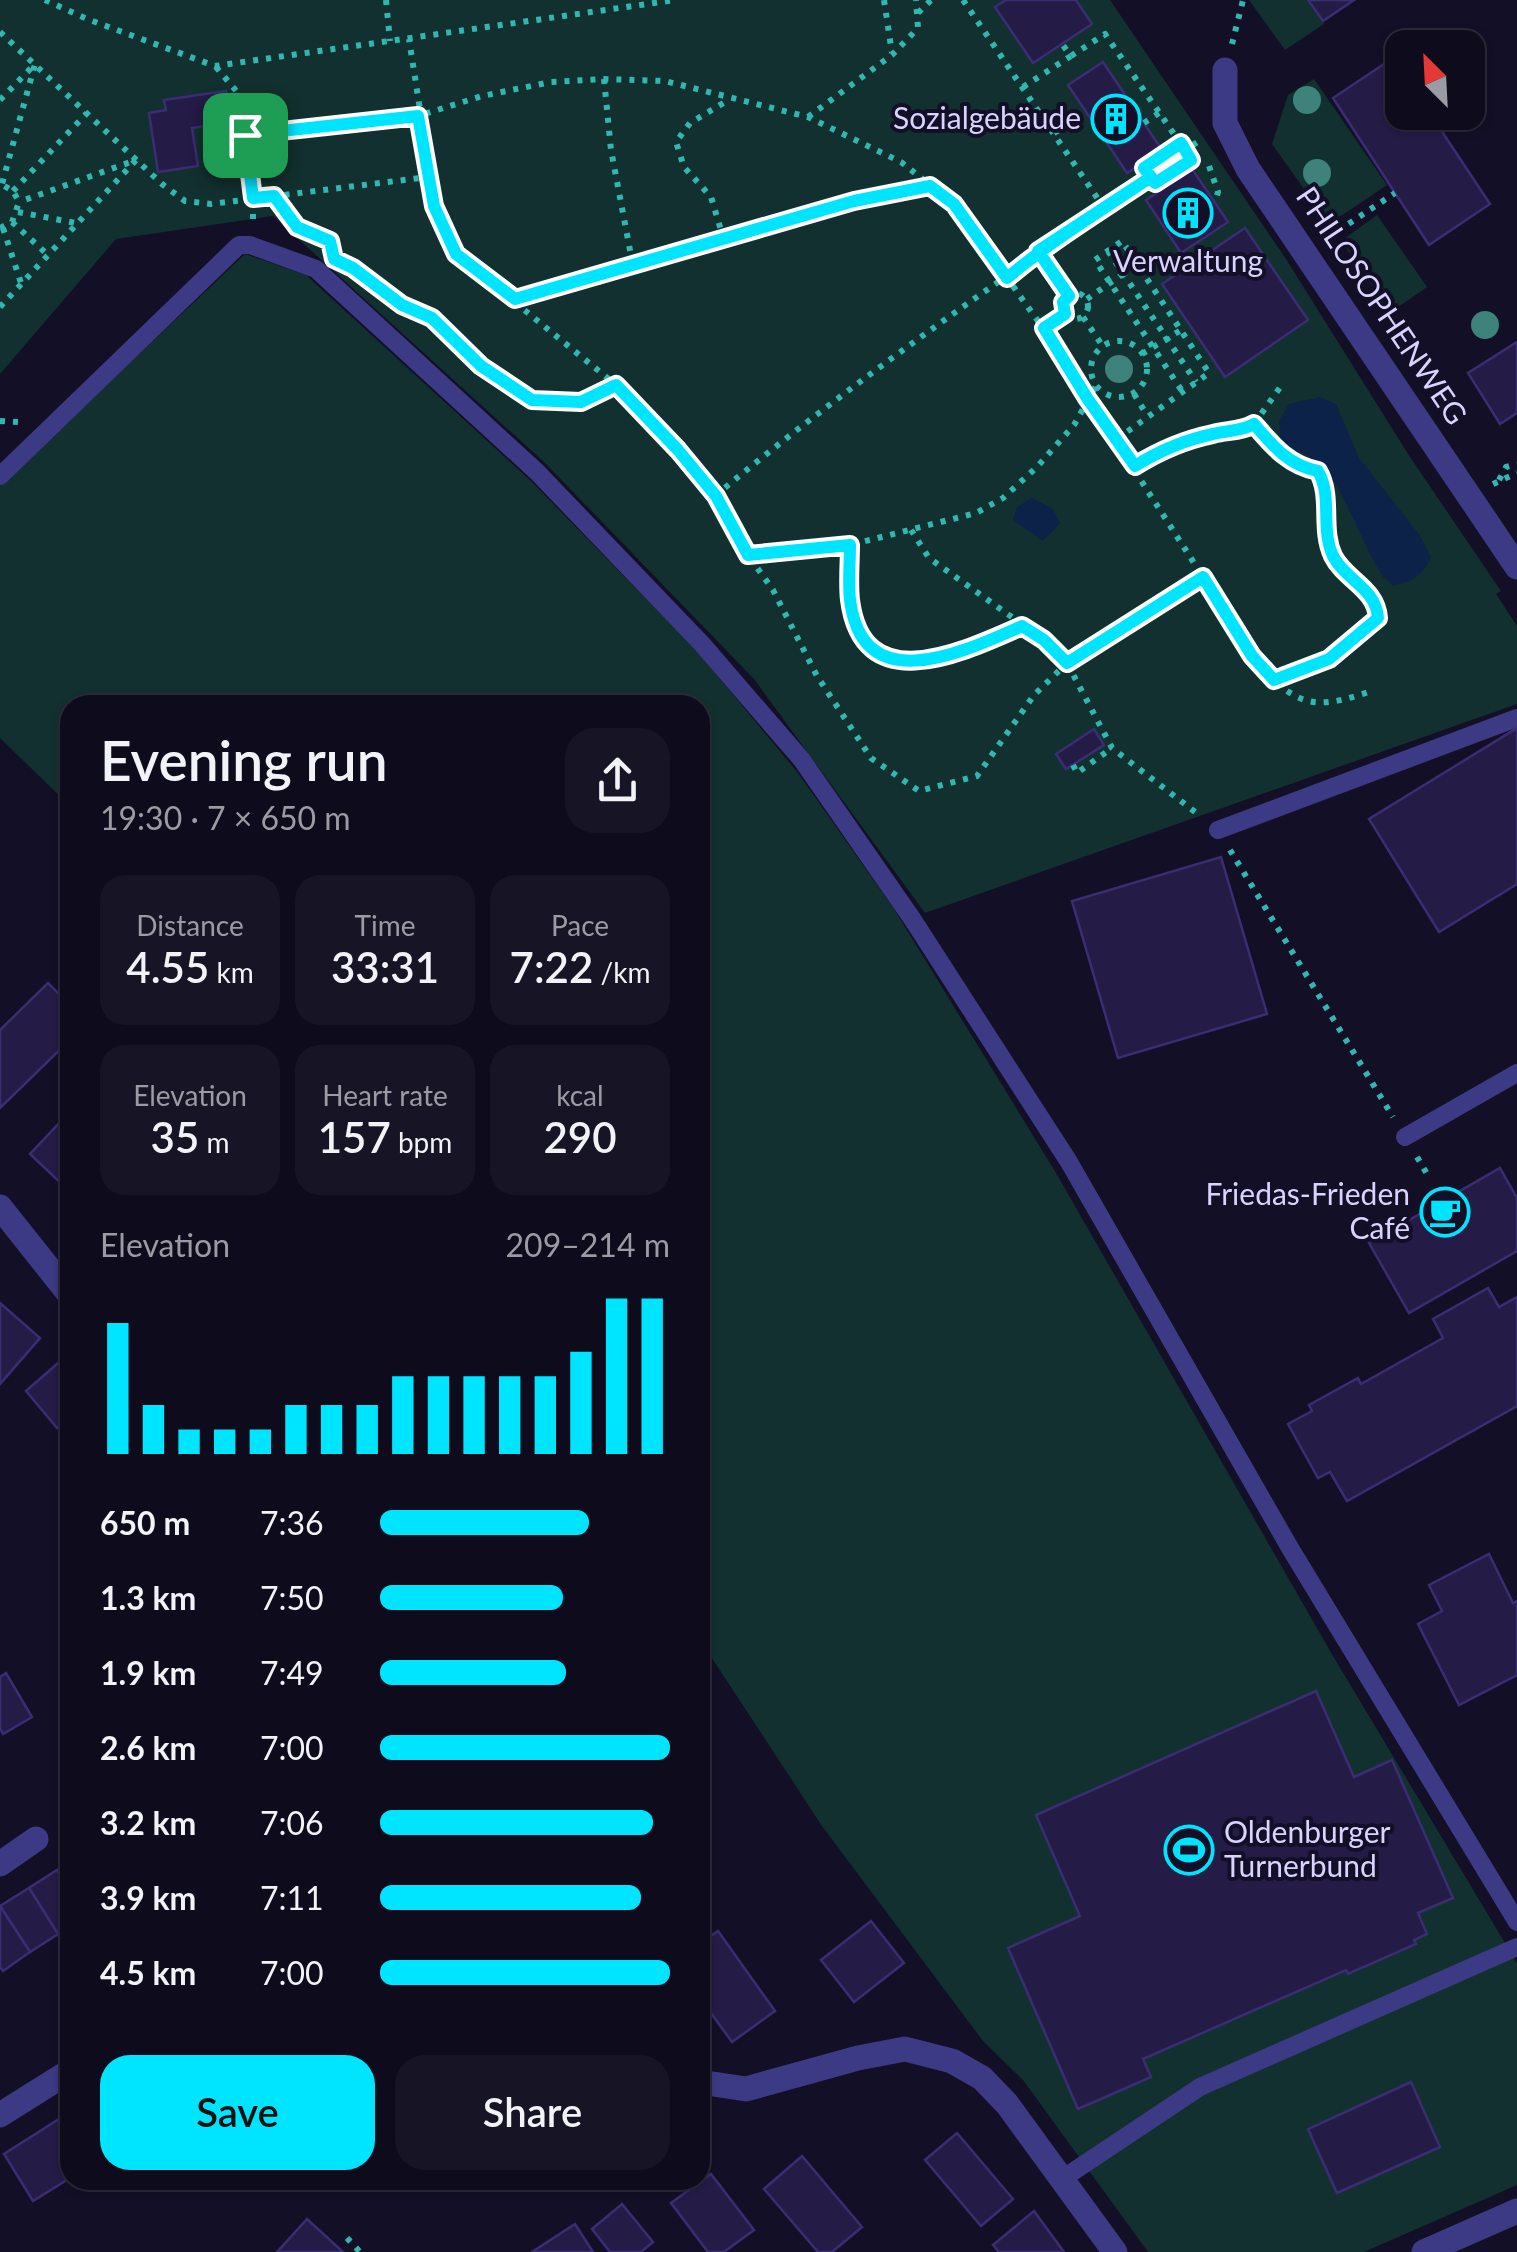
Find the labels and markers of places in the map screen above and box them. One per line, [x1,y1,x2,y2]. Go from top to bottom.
pin [203,93,288,178]
building icon: Sozialgebäude [1090,93,1142,145]
place label: Sozialgebäude [893,99,1081,135]
building icon: Verwaltung [1162,187,1214,239]
place label: Verwaltung [1113,242,1263,278]
place label: Friedas-Frieden Café [1206,1175,1410,1245]
cafe icon: Friedas-Frieden Café [1419,1186,1471,1238]
place label: Oldenburger Turnerbund [1224,1813,1390,1883]
sports icon: Oldenburger Turnerbund [1163,1824,1215,1876]

